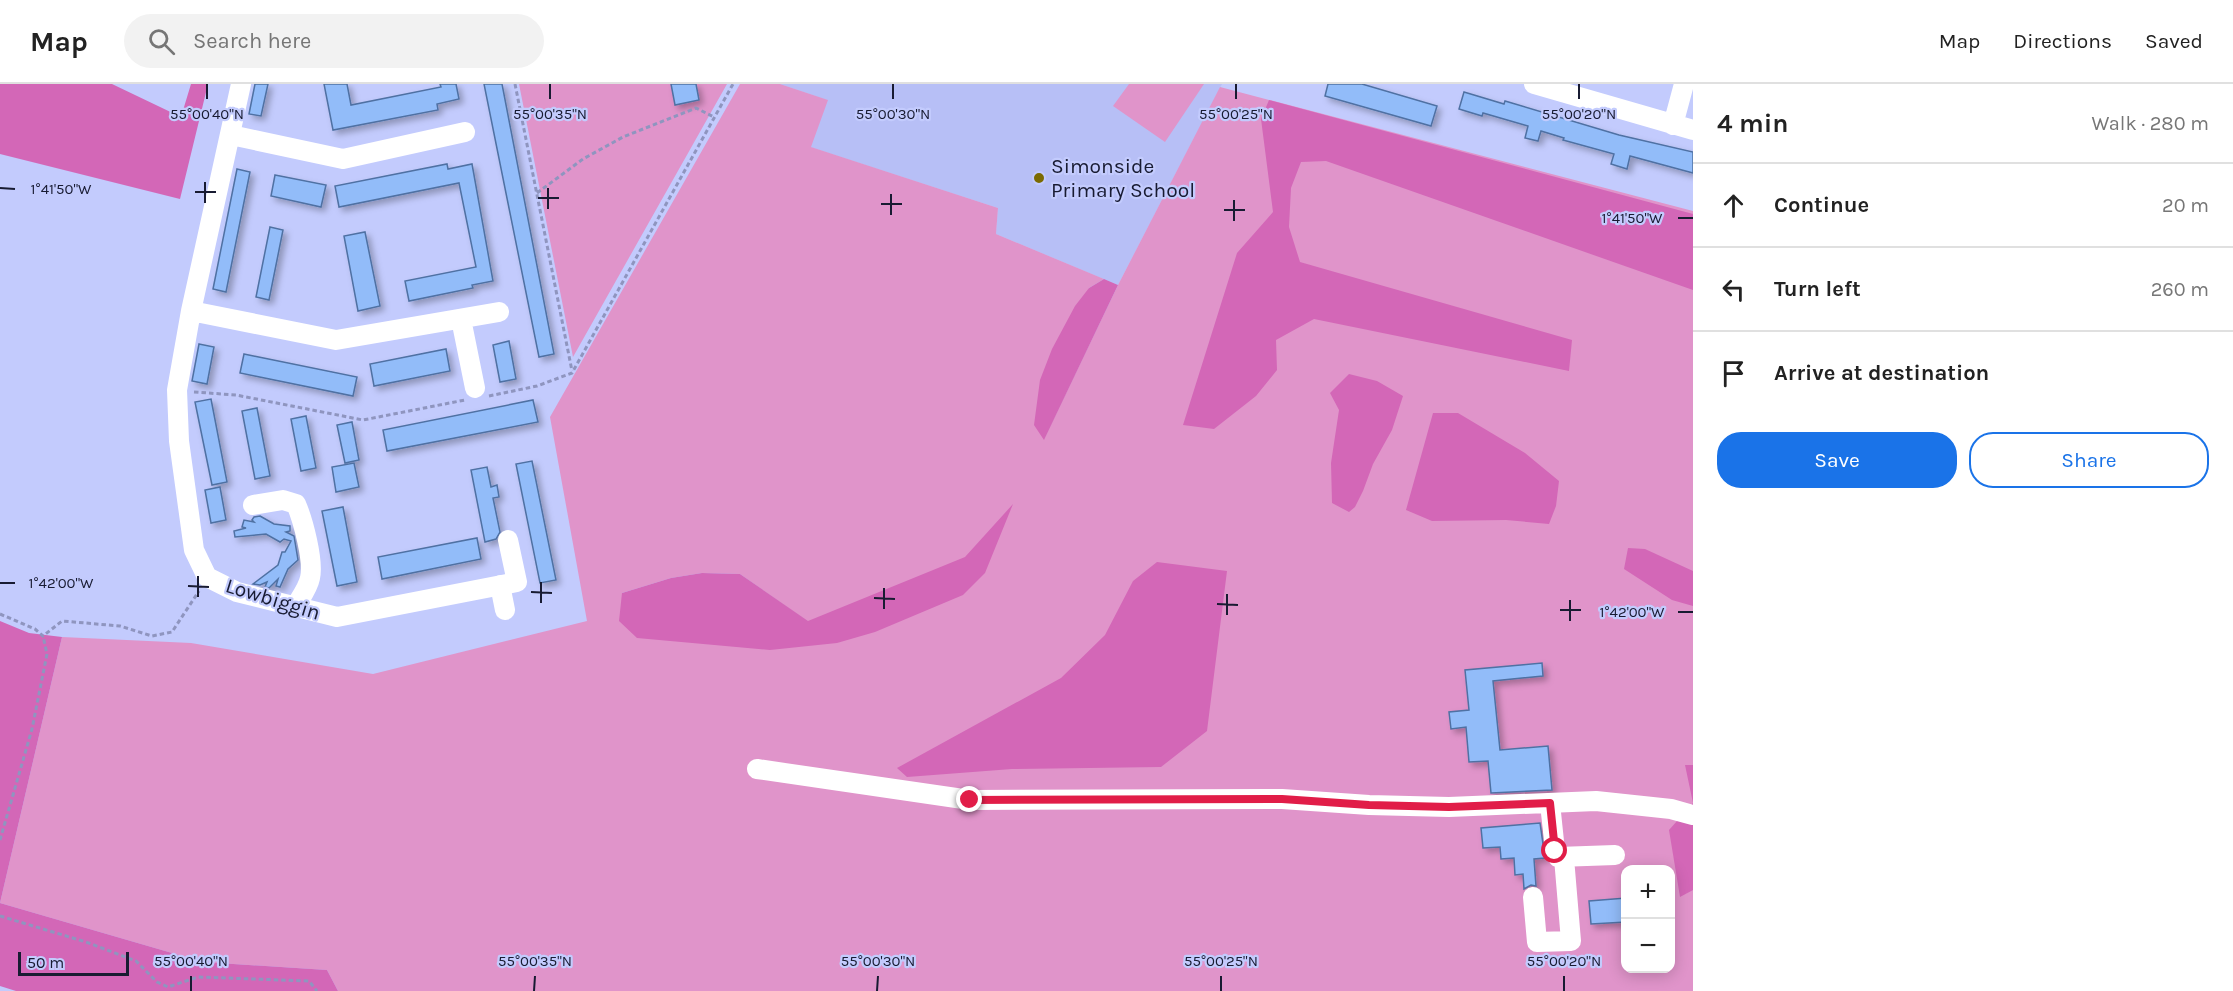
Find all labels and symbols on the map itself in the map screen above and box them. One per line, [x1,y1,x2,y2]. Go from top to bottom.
text: 55°00'40"N [170,105,244,123]
text: 55°00'35"N [513,105,587,123]
text: 55°00'30"N [856,105,930,123]
text: 55°00'25"N [1199,105,1273,123]
text: 55°00'20"N [1542,105,1616,123]
place label: Simonside Primary School [1051,154,1195,202]
marker: Simonside Primary School [1032,171,1046,185]
text: 1°41'50"W [31,180,92,198]
text: 1°41'50"W [1602,209,1663,227]
street label: Lowbiggin [223,573,323,625]
text: 1°42'00"W [29,574,94,592]
text: 1°42'00"W [1600,603,1665,621]
route end [956,786,982,812]
route start [1541,837,1567,863]
scale bar [18,949,129,976]
text: 55°00'40"N [154,952,228,970]
text: 55°00'35"N [498,952,572,970]
text: 55°00'30"N [841,952,915,970]
text: 55°00'25"N [1184,952,1258,970]
text: 55°00'20"N [1527,952,1601,970]

